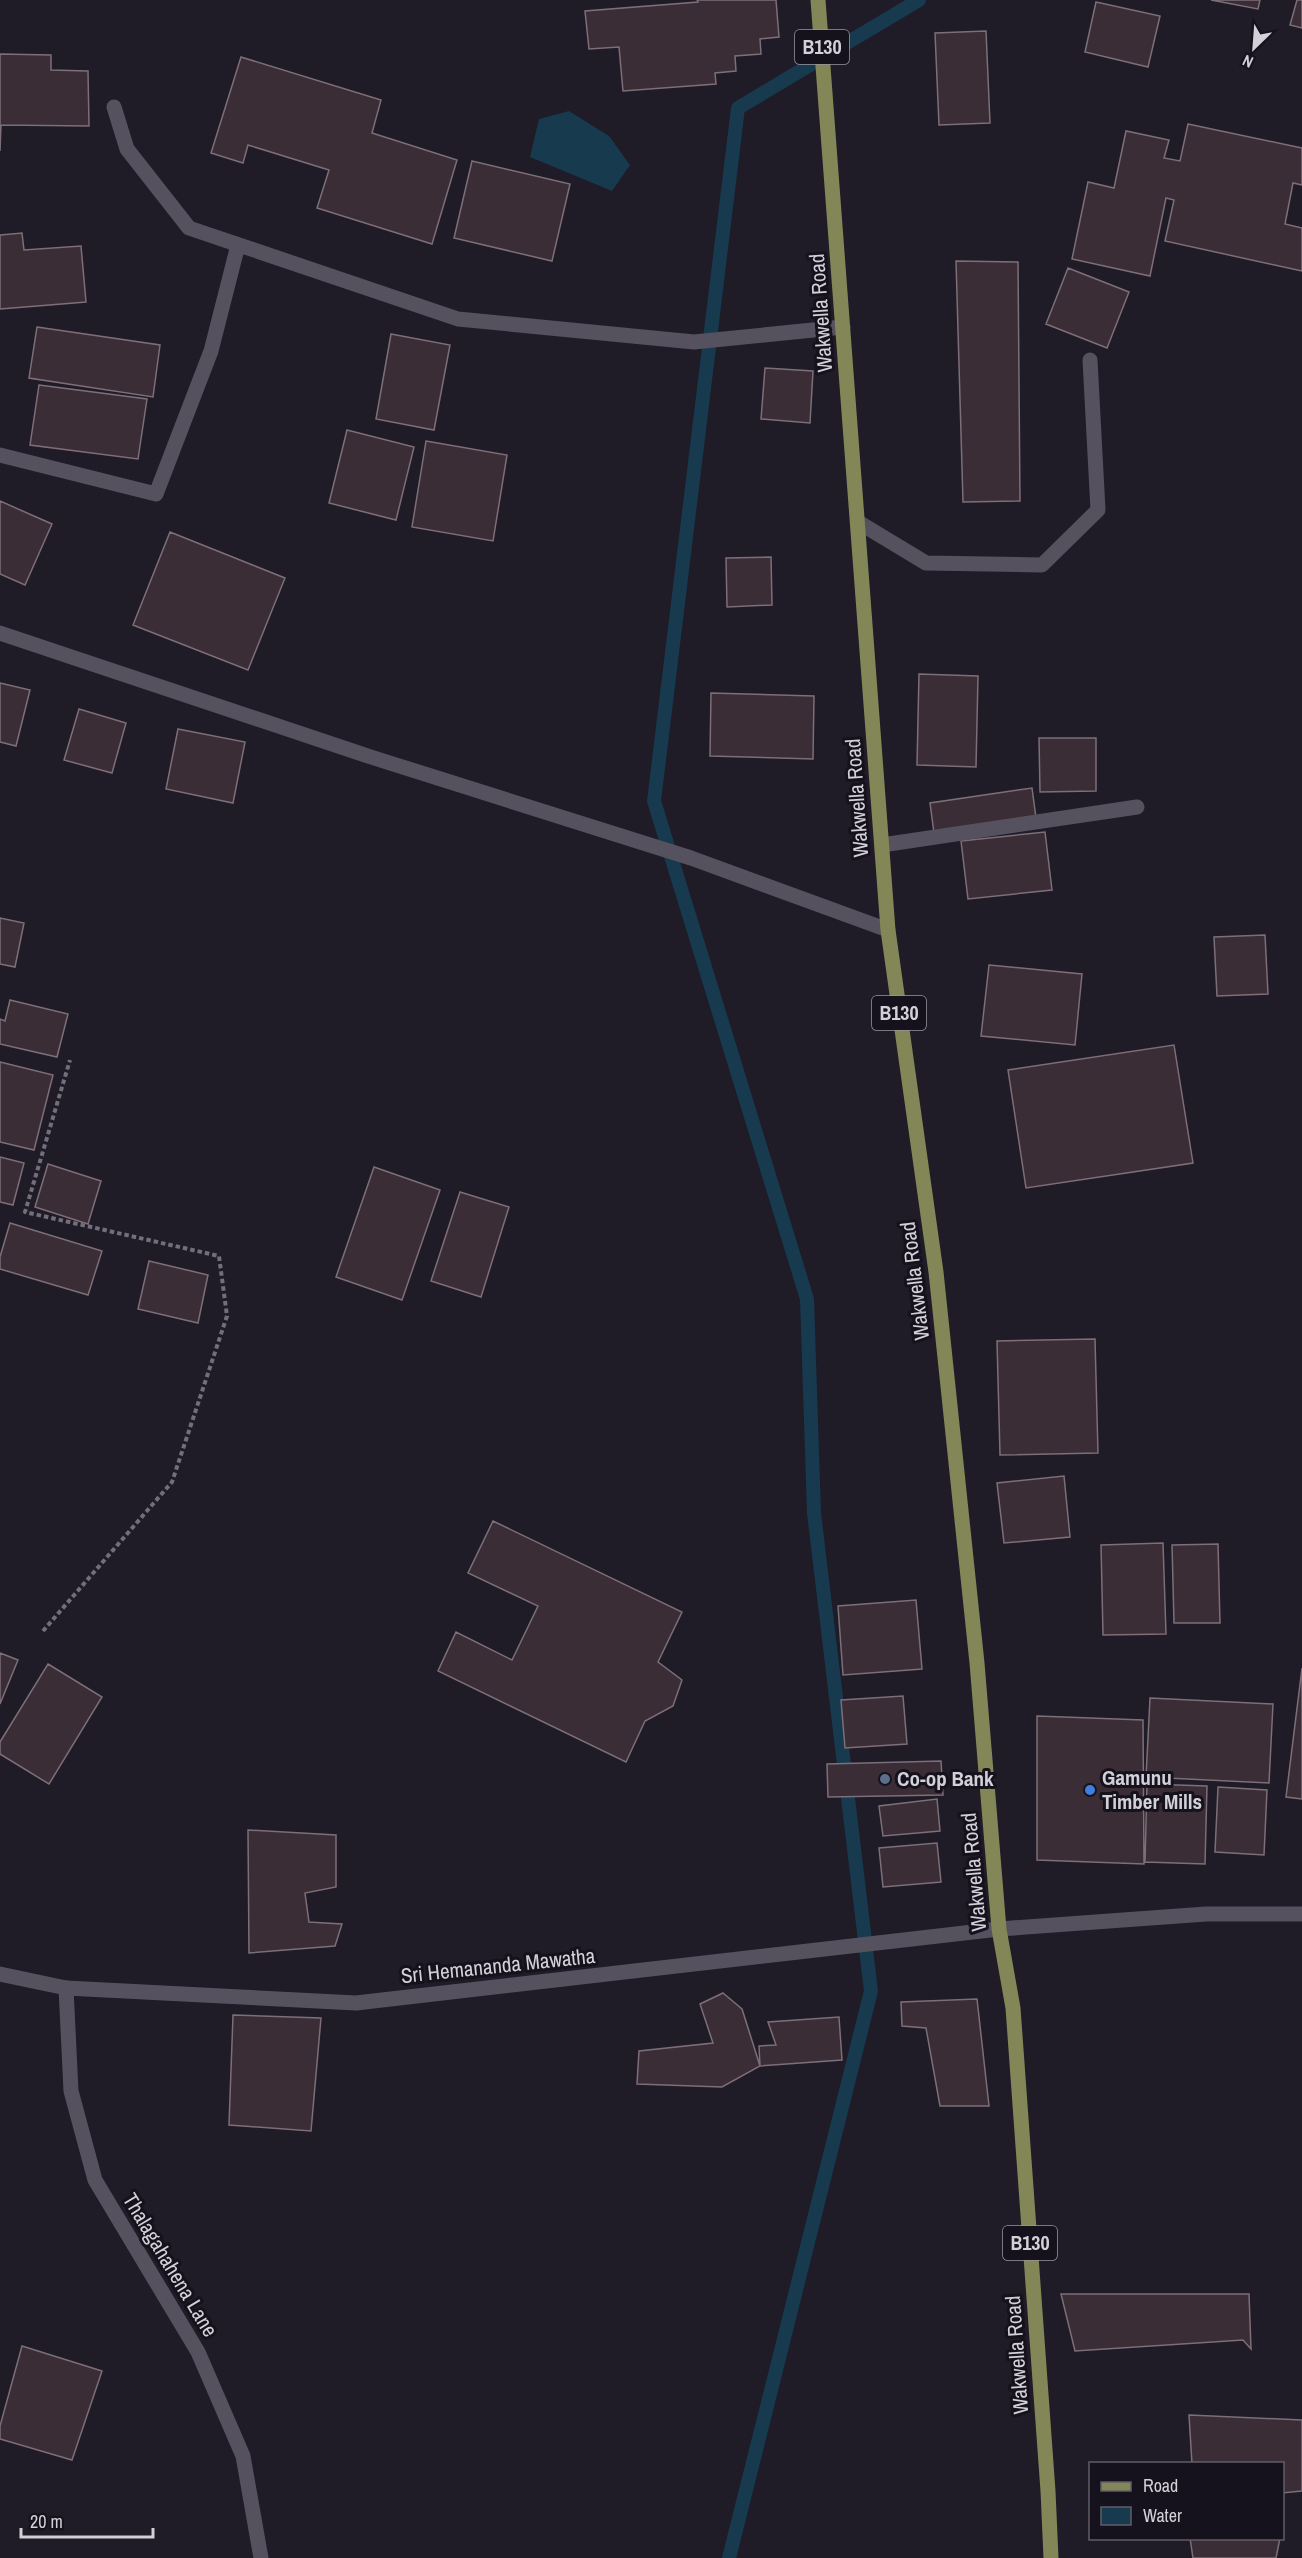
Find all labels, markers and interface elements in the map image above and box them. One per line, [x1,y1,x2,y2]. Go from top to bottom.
north arrow [1224,18,1284,78]
road number: B130 [795,30,849,64]
text: N [1239,50,1257,74]
street label: Wakwella Road [802,253,839,373]
street label: Wakwella Road [838,738,875,858]
road number: B130 [872,996,926,1030]
street label: Wakwella Road [893,1220,936,1342]
place label: Gamunu Timber Mills [1102,1763,1202,1816]
place label: Co-op Bank [897,1764,994,1793]
marker: Co-op Bank [878,1772,892,1786]
marker: Gamunu Timber Mills [1083,1783,1097,1797]
street label: Wakwella Road [954,1812,993,1933]
street label: Sri Hemananda Mawatha [399,1941,597,1990]
street label: Thalagahahena Lane [116,2188,225,2342]
road number: B130 [1003,2226,1057,2260]
street label: Wakwella Road [998,2295,1035,2415]
legend [1089,2462,1284,2540]
text: Road [1143,2473,1178,2498]
scale bar [21,2501,153,2539]
text: Water [1143,2503,1182,2528]
text: 20 m [30,2509,63,2534]

